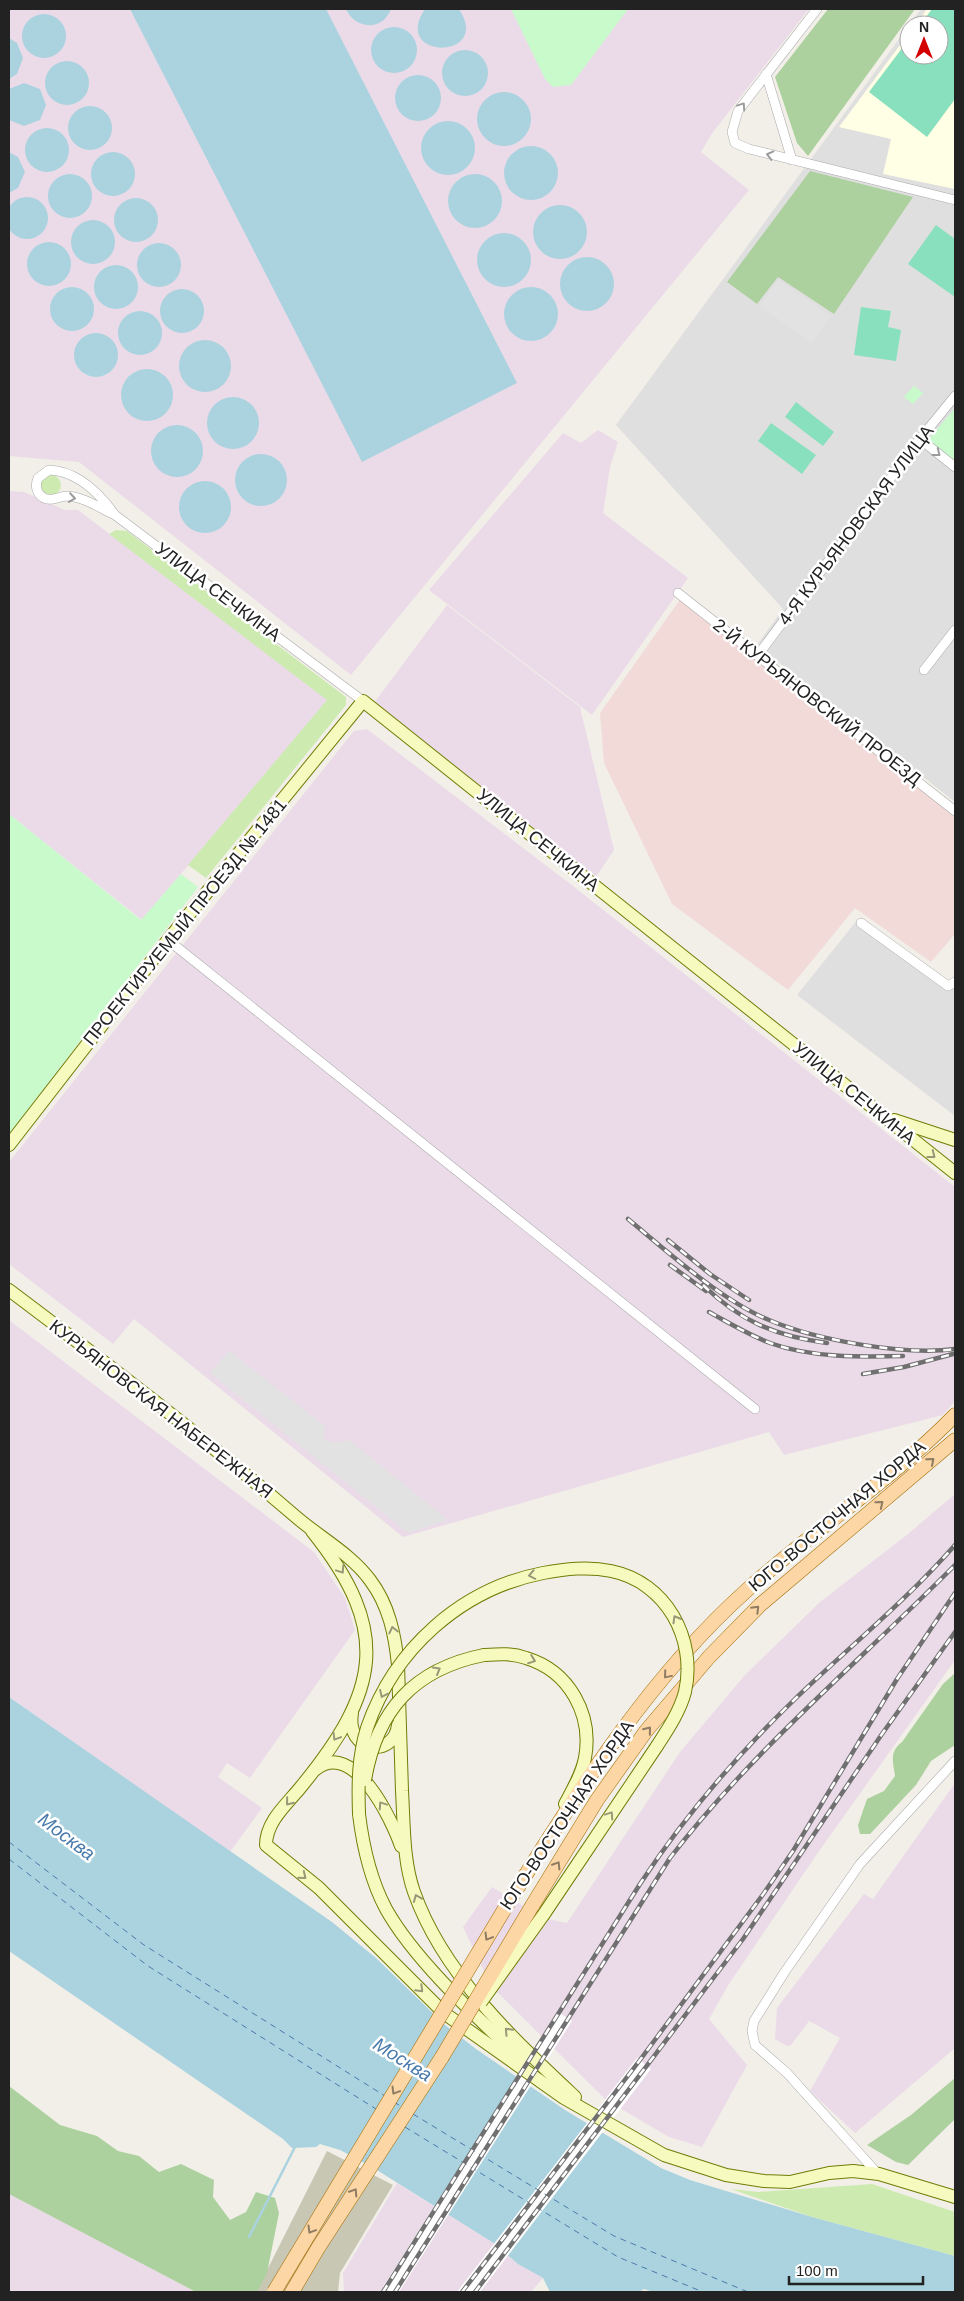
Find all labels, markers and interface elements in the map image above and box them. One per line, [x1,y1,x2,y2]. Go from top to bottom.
north arrow [899,15,949,65]
text: N [919,19,929,35]
one-way arrow [736,102,745,112]
one-way arrow [766,150,775,161]
street label: 4-Я КУРЬЯНОВСКАЯ УЛИЦА [774,421,938,629]
one-way arrow [932,448,941,457]
one-way arrow [68,492,76,503]
street label: УЛИЦА СЕЧКИНА [152,538,284,646]
street label: 2-Й КУРЬЯНОВСКИЙ ПРОЕЗД [709,614,925,789]
street label: УЛИЦА СЕЧКИНА [473,785,603,895]
street label: ПРОЕКТИРУЕМЫЙ ПРОЕЗД № 1481 [78,794,291,1049]
street label: УЛИЦА СЕЧКИНА [789,1038,919,1148]
one-way arrow [927,1150,936,1159]
street label: КУРЬЯНОВСКАЯ НАБЕРЕЖНАЯ [46,1316,276,1502]
street label: ЮГО-ВОСТОЧНАЯ ХОРДА [745,1436,929,1596]
one-way arrow [926,1458,935,1467]
one-way arrow [874,1501,883,1509]
one-way arrow [335,1564,344,1574]
one-way arrow [528,1570,536,1580]
one-way arrow [750,1606,759,1615]
one-way arrow [672,1615,682,1624]
one-way arrow [388,1625,399,1634]
one-way arrow [527,1654,536,1664]
one-way arrow [432,1667,441,1677]
one-way arrow [663,1670,672,1679]
one-way arrow [378,1689,389,1698]
street label: ЮГО-ВОСТОЧНАЯ ХОРДА [496,1717,638,1913]
one-way arrow [642,1727,650,1736]
one-way arrow [332,1732,342,1741]
one-way arrow [286,1796,294,1805]
one-way arrow [379,1801,388,1811]
water label: Москва [34,1808,99,1864]
one-way arrow [604,1811,613,1821]
one-way arrow [551,1861,561,1870]
one-way arrow [298,1870,307,1879]
one-way arrow [413,1894,423,1903]
one-way arrow [484,1931,494,1940]
one-way arrow [414,1983,423,1992]
one-way arrow [505,2028,514,2037]
water label: Москва [370,2033,436,2086]
one-way arrow [391,2085,401,2094]
one-way arrow [348,2189,357,2198]
one-way arrow [308,2225,318,2234]
scale bar [789,2254,923,2286]
text: 100 m [796,2262,838,2279]

